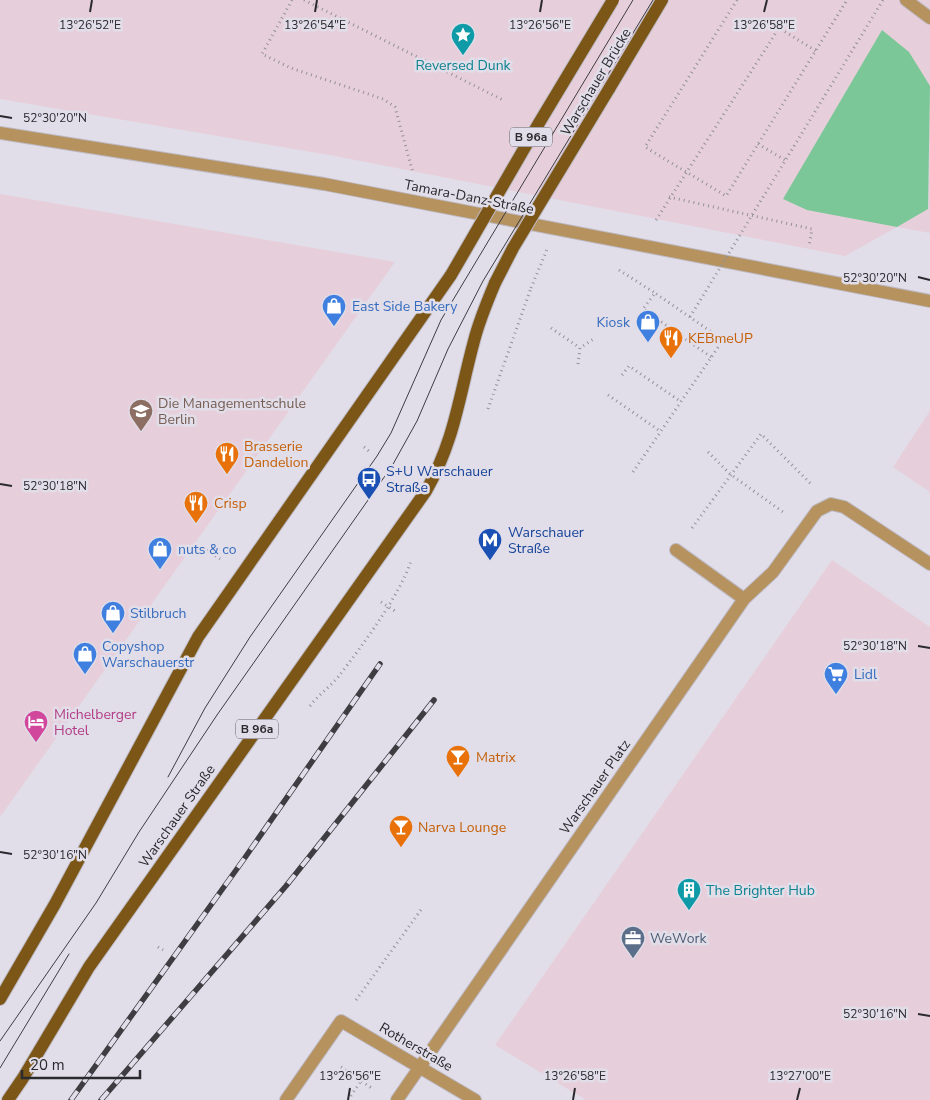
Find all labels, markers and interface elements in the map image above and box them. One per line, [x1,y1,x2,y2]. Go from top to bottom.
text: 13°26'52"E [59,17,121,33]
text: 13°26'54"E [284,17,346,33]
text: 13°26'56"E [509,17,571,33]
text: 13°26'58"E [733,17,795,33]
place icon: Reversed Dunk [450,22,476,56]
street label: Warschauer Brücke [556,25,636,139]
place label: Reversed Dunk [415,56,512,75]
text: 52°30'20"N [23,110,87,126]
road number: B 96a [510,128,552,146]
street label: Tamara-Danz-Straße [403,175,535,219]
text: 52°30'20"N [843,270,907,286]
shop icon: East Side Bakery [321,293,347,327]
place label: East Side Bakery [352,297,458,316]
shop icon: Kiosk [635,309,661,343]
place label: Kiosk [596,313,631,332]
restaurant icon: KEBmeUP [658,325,684,359]
place label: KEBmeUP [688,329,753,348]
place label: Die Managementschule Berlin [158,394,306,429]
school or university icon: Die Managementschule Berlin [128,398,154,432]
place label: Brasserie Dandelion [244,437,309,472]
restaurant icon: Brasserie Dandelion [214,441,240,475]
place label: S+U Warschauer Straße [386,462,493,497]
bus stop icon: S+U Warschauer Straße [356,466,382,500]
text: 52°30'18"N [23,478,87,494]
restaurant icon: Crisp [183,490,209,524]
place label: Crisp [214,494,247,513]
place label: Warschauer Straße [508,523,584,558]
metro station icon: Warschauer Straße [477,527,503,561]
shop icon: nuts & co [147,536,173,570]
place label: nuts & co [178,540,237,559]
shop icon: Stilbruch [100,600,126,634]
place label: Stilbruch [130,604,186,623]
place label: Copyshop Warschauerstr [102,637,194,672]
text: 52°30'18"N [843,638,907,654]
shop icon: Copyshop Warschauerstr [72,641,98,675]
supermarket icon: Lidl [823,661,849,695]
place label: Lidl [854,665,878,684]
place label: Michelberger Hotel [54,705,136,740]
hotel icon: Michelberger Hotel [23,709,49,743]
road number: B 96a [236,720,278,739]
street label: Warschauer Platz [555,736,635,838]
bar icon: Matrix [445,744,471,778]
place label: Matrix [476,748,517,767]
street label: Warschauer Straße [134,761,220,871]
bar icon: Narva Lounge [388,814,414,848]
place label: Narva Lounge [418,818,506,837]
text: 52°30'16"N [23,847,87,863]
building icon: The Brighter Hub [676,877,702,911]
place label: The Brighter Hub [706,881,815,900]
office icon: WeWork [620,925,646,959]
place label: WeWork [650,929,707,948]
text: 52°30'16"N [843,1006,907,1022]
street label: Rotherstraße [376,1018,456,1076]
scale bar [22,1048,140,1080]
text: 20 m [30,1055,65,1075]
text: 13°26'56"E [319,1068,381,1084]
text: 13°26'58"E [544,1068,606,1084]
text: 13°27'00"E [769,1068,831,1084]

